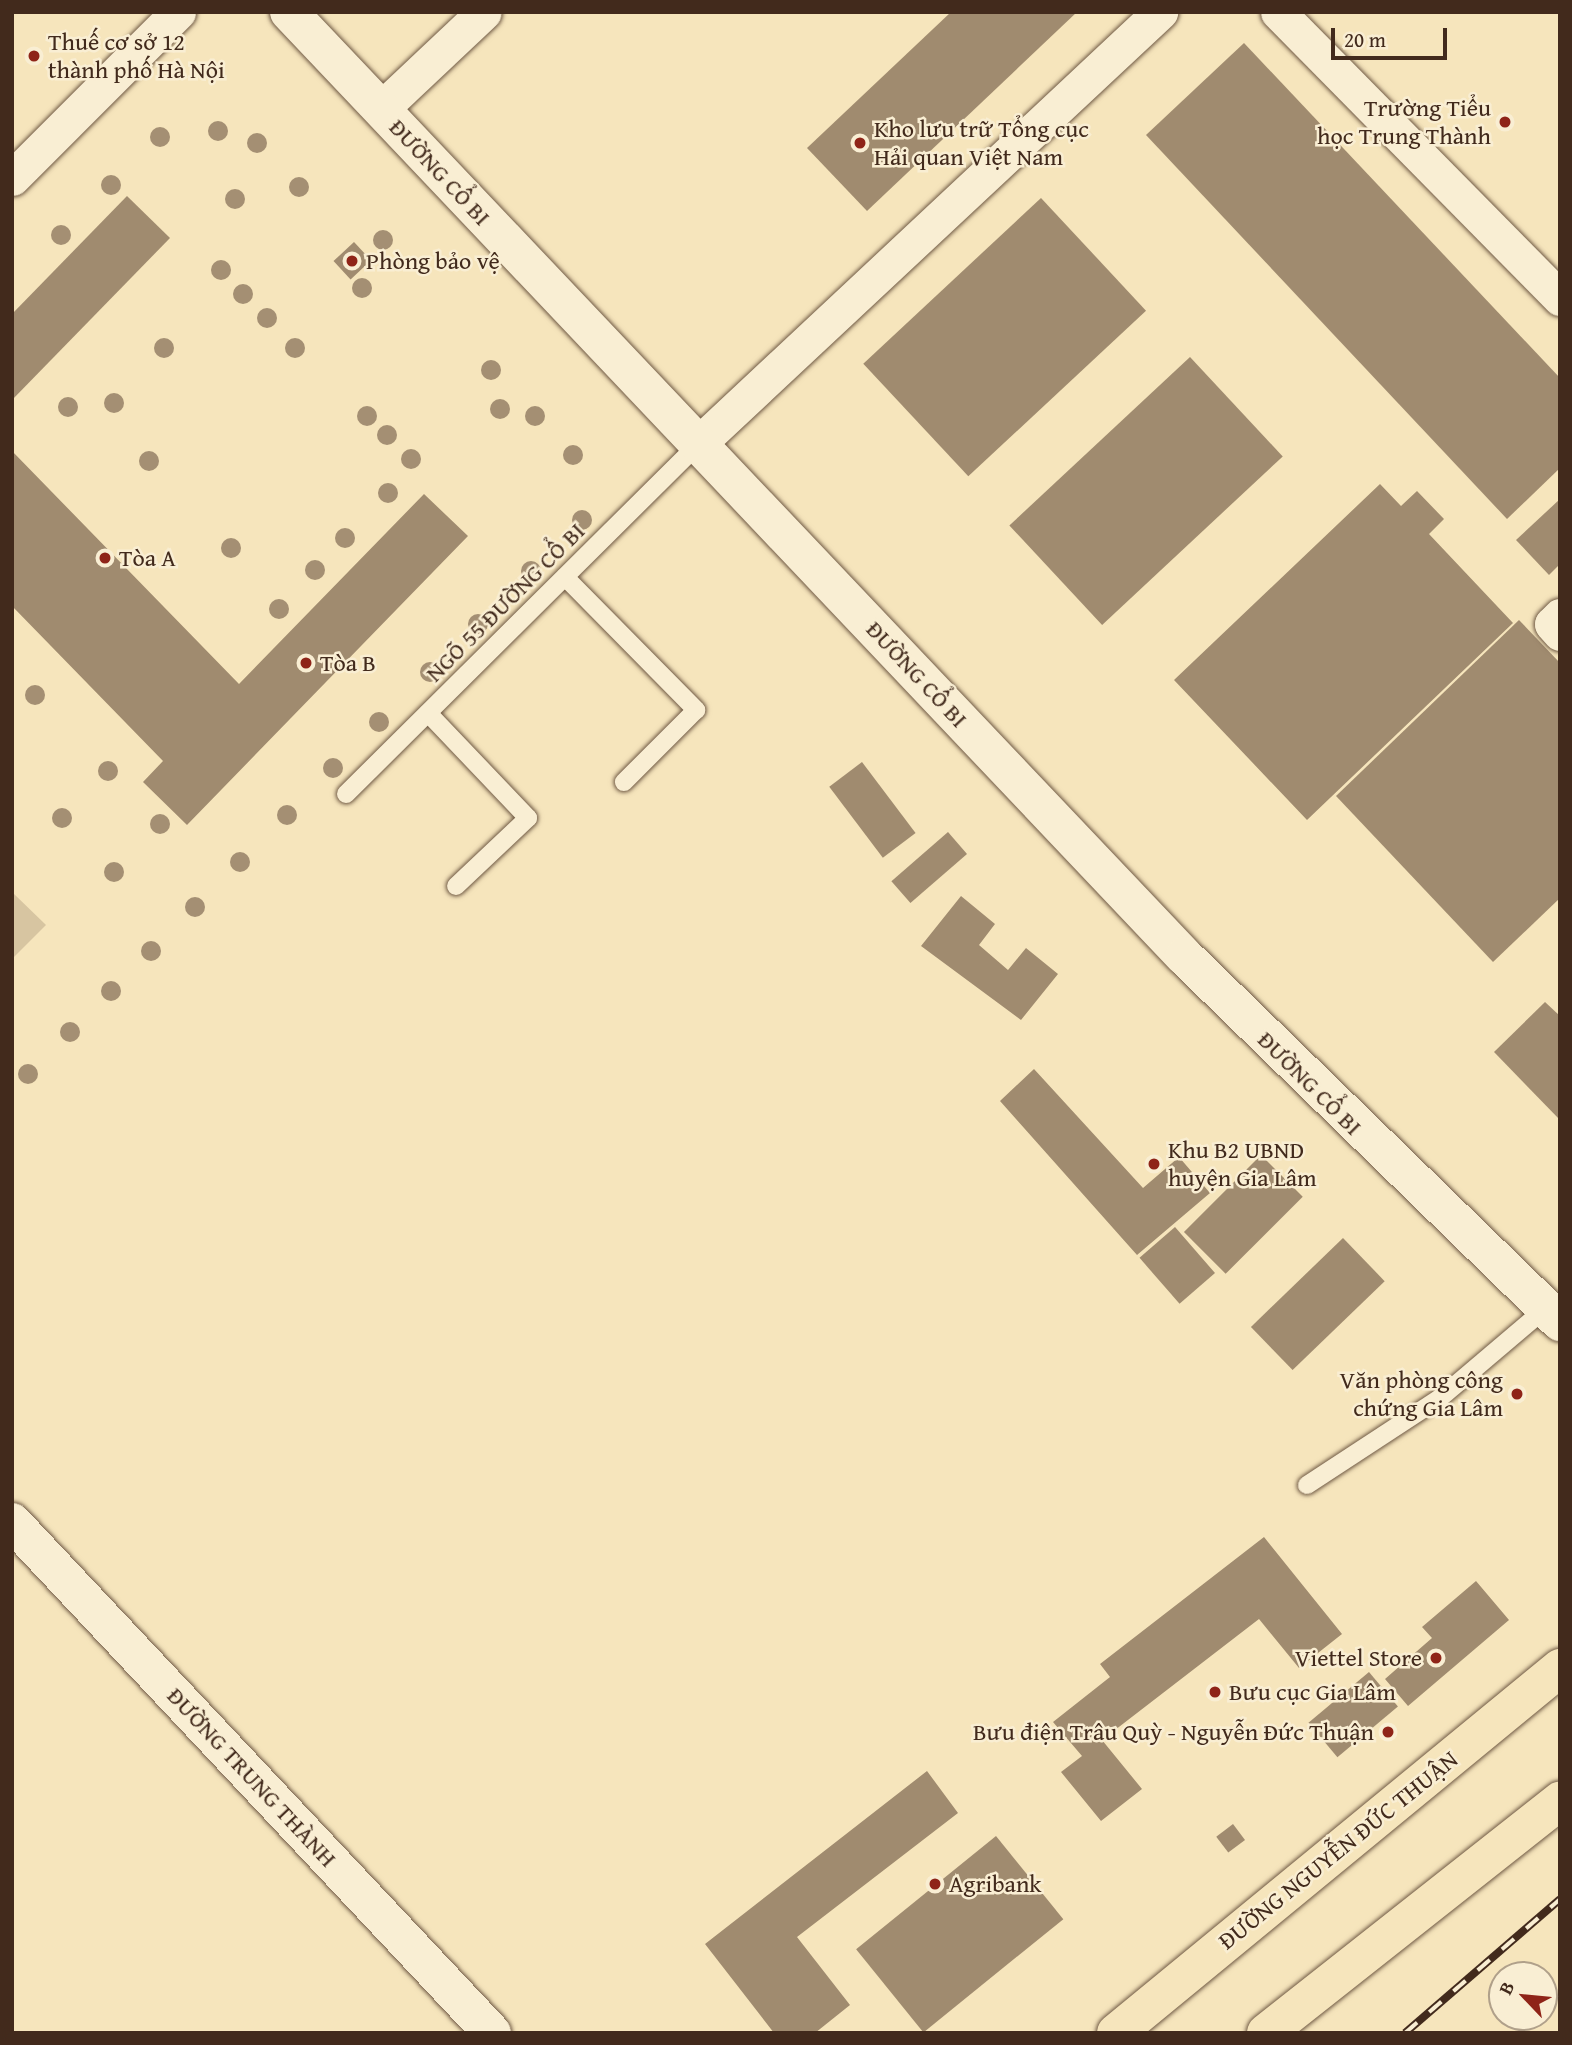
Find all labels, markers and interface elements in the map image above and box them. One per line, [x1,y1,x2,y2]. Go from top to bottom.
scale bar [1334,14,1450,58]
text: 20 m [1344,24,1386,55]
place label: Thuế cơ sở 12 thành phố Hà Nội [48,28,225,84]
marker: Thuế cơ sở 12 thành phố Hà Nội [26,48,42,64]
place label: Trường Tiểu học Trung Thành [1317,94,1491,150]
street label: ĐƯỜNG CỔ BI [383,113,497,231]
marker: Trường Tiểu học Trung Thành [1497,114,1513,130]
place label: Kho lưu trữ Tổng cục Hải quan Việt Nam [874,115,1089,171]
marker: Kho lưu trữ Tổng cục Hải quan Việt Nam [852,135,868,151]
place label: Phòng bảo vệ [366,247,500,275]
marker: Phòng bảo vệ [344,253,360,269]
street label: NGÕ 55 ĐƯỜNG CỔ BI [419,516,591,688]
place label: Tòa A [119,544,176,572]
marker: Tòa A [97,550,113,566]
street label: ĐƯỜNG CỔ BI [860,615,974,733]
place label: Tòa B [320,649,376,677]
marker: Tòa B [298,655,314,671]
street label: ĐƯỜNG CỔ BI [1252,1025,1368,1141]
place label: Khu B2 UBND huyện Gia Lâm [1168,1136,1317,1192]
marker: Khu B2 UBND huyện Gia Lâm [1146,1156,1162,1172]
place label: Văn phòng công chứng Gia Lâm [1340,1366,1503,1422]
marker: Văn phòng công chứng Gia Lâm [1509,1386,1525,1402]
place label: Viettel Store [1295,1644,1422,1672]
marker: Viettel Store [1428,1650,1444,1666]
place label: Bưu cục Gia Lâm [1229,1678,1396,1706]
street label: ĐƯỜNG TRUNG THÀNH [161,1681,343,1873]
marker: Bưu cục Gia Lâm [1207,1684,1223,1700]
place label: Bưu điện Trâu Quỳ - Nguyễn Đức Thuận [973,1718,1374,1746]
marker: Bưu điện Trâu Quỳ - Nguyễn Đức Thuận [1380,1724,1396,1740]
street label: ĐƯỜNG NGUYỄN ĐỨC THUẬN [1213,1745,1463,1955]
place label: Agribank [949,1870,1042,1898]
marker: Agribank [927,1876,943,1892]
north arrow [1488,1961,1558,2031]
text: B [1491,1976,1521,1999]

